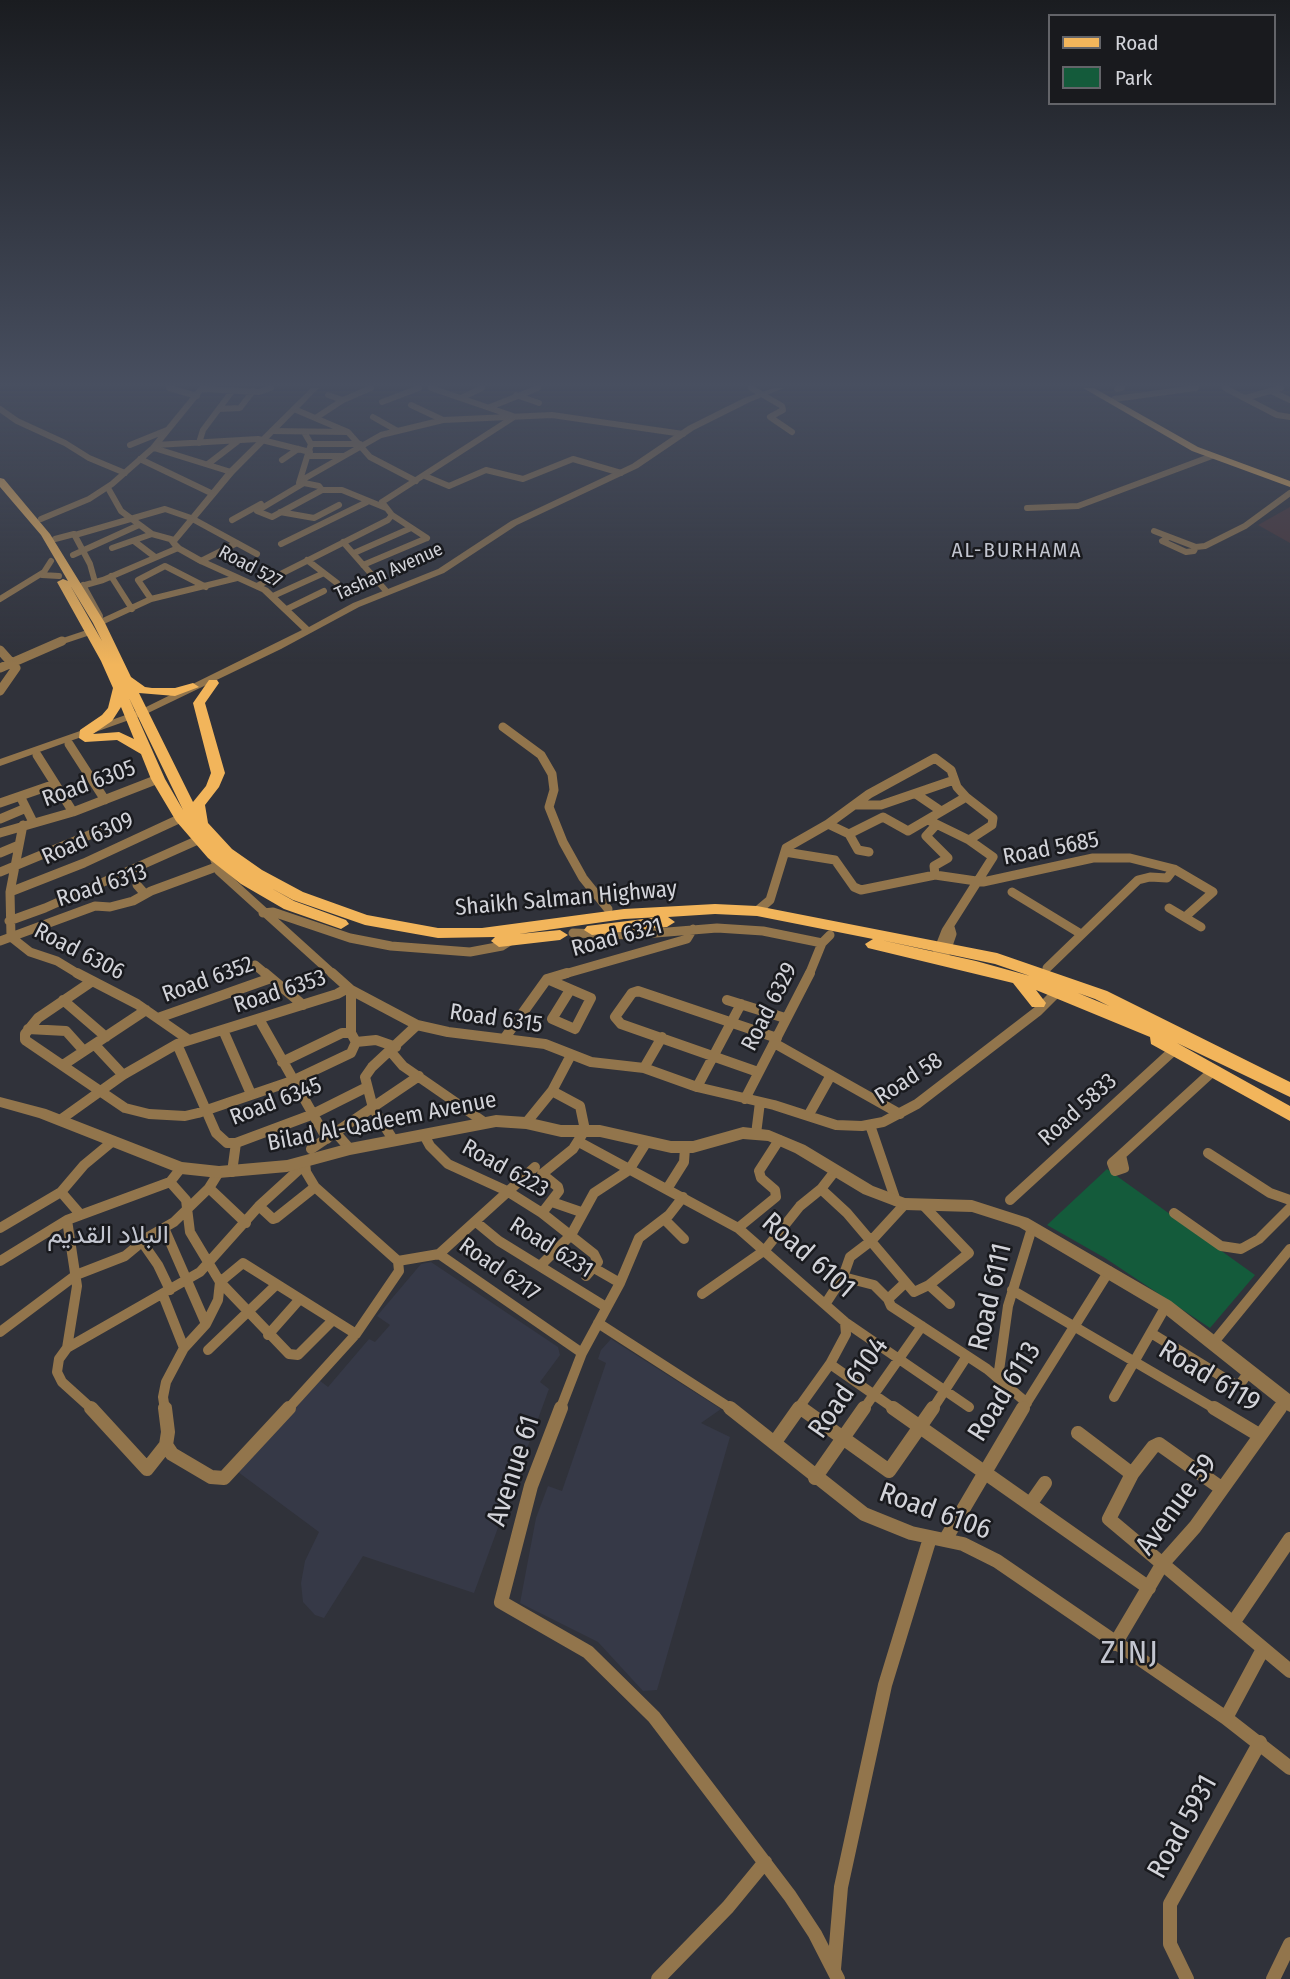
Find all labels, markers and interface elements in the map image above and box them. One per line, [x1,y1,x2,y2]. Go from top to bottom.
legend [1048,14,1276,105]
text: Road [1115,30,1159,56]
text: Park [1115,65,1152,91]
street label: Tashan Avenue [331,538,447,606]
district label: AL-BURHAMA [953,538,1081,564]
street label: Road 527 [214,541,286,593]
street label: Road 6305 [39,754,139,814]
street label: Road 6309 [38,807,138,871]
street label: Road 5685 [1001,826,1101,872]
street label: Road 6313 [53,858,151,914]
street label: Shaikh Salman Highway [454,876,678,922]
street label: Road 6321 [568,913,666,963]
street label: Road 6306 [29,917,129,987]
street label: Road 6352 [159,951,257,1009]
street label: Road 6329 [736,958,804,1056]
street label: Road 6353 [230,964,330,1020]
street label: Road 6315 [448,999,544,1039]
street label: Road 58 [870,1047,948,1111]
street label: Road 5833 [1033,1068,1123,1152]
street label: Road 6345 [226,1072,326,1132]
street label: Bilad Al-Qadeem Avenue [265,1086,499,1158]
street label: Road 6223 [457,1134,553,1204]
street label: Road 6101 [754,1206,862,1306]
street label: Road 6231 [504,1212,598,1284]
district label: البلاد القديم [47,1220,169,1252]
street label: Road 6217 [453,1232,545,1308]
street label: Road 6111 [962,1240,1020,1354]
street label: Road 6104 [802,1331,896,1445]
street label: Road 6119 [1152,1334,1266,1420]
street label: Road 6113 [961,1336,1049,1448]
street label: Avenue 61 [480,1411,548,1531]
street label: Avenue 59 [1129,1448,1225,1562]
street label: Road 6106 [874,1476,996,1548]
district label: ZINJ [1101,1635,1159,1673]
street label: Road 5931 [1141,1769,1225,1885]

